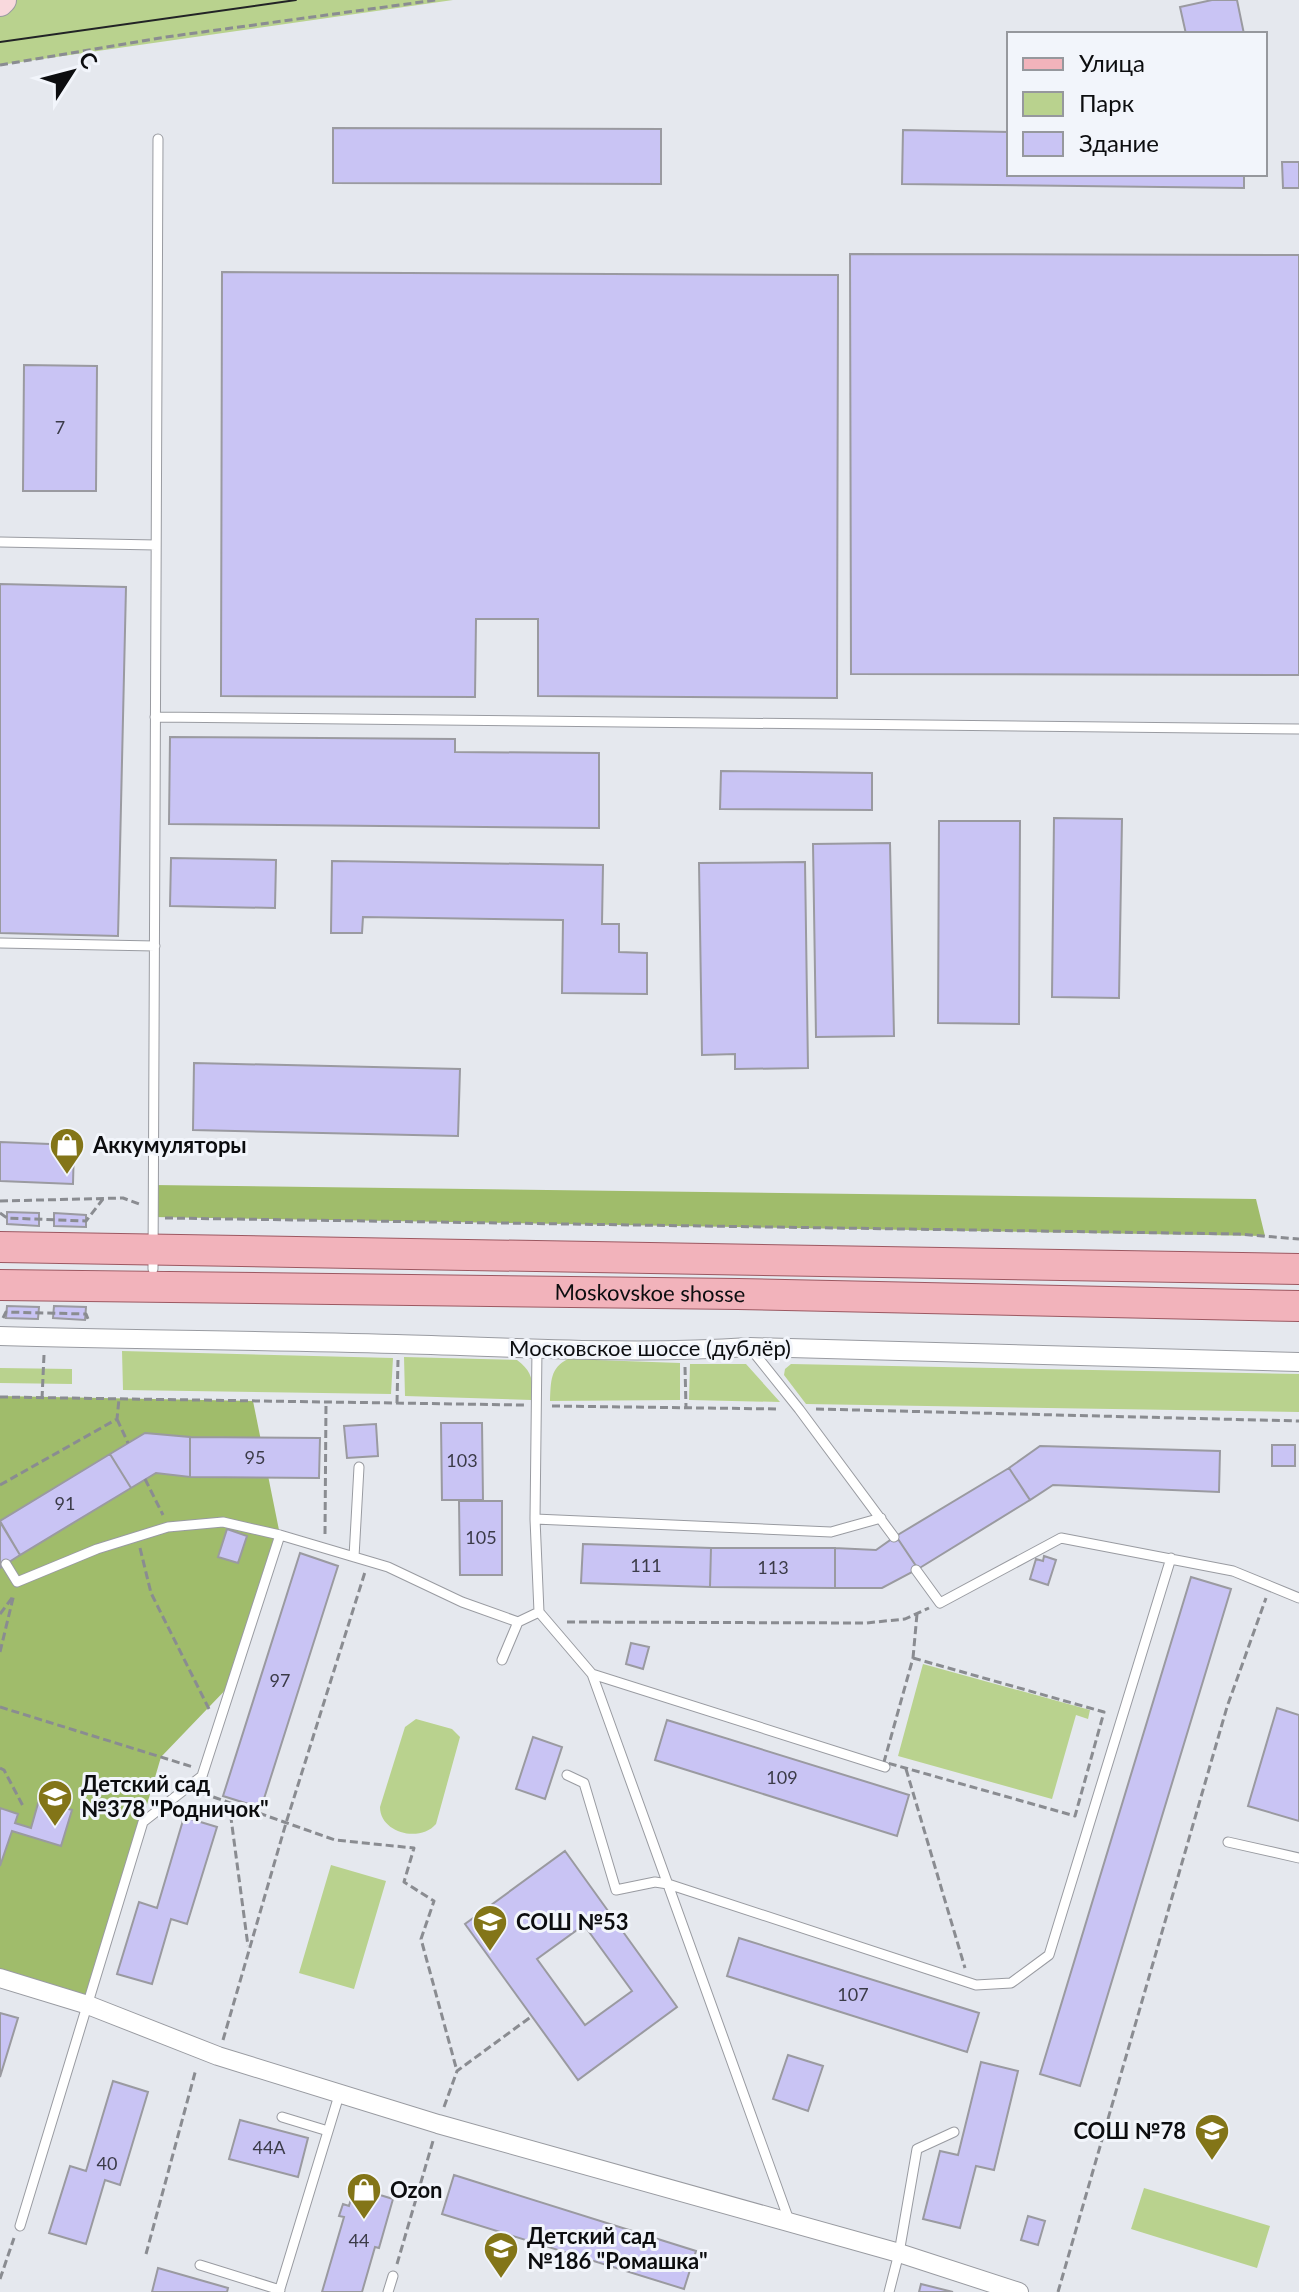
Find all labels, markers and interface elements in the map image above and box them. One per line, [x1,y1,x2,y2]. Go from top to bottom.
north arrow [32,32,112,112]
legend [1007,32,1267,176]
text: С [73,46,104,74]
text: Улица [1079,48,1145,77]
text: Парк [1079,88,1135,117]
text: Здание [1079,128,1159,157]
house number: 7 [55,416,65,438]
shop icon: Аккумуляторы [48,1126,86,1176]
place label: Аккумуляторы [92,1131,247,1158]
street label: Moskovskoe shosse [554,1278,746,1307]
street label: Московское шоссе (дублёр) [509,1334,791,1361]
house number: 95 [245,1446,265,1468]
house number: 103 [446,1449,478,1471]
house number: 91 [55,1492,75,1514]
house number: 105 [465,1526,497,1548]
house number: 111 [630,1554,662,1576]
house number: 113 [757,1556,789,1578]
house number: 97 [270,1669,290,1691]
house number: 109 [766,1766,798,1788]
place label: Детский сад №378 "Родничок" [81,1770,269,1822]
school or university icon: Детский сад №378 "Родничок" [36,1778,74,1828]
school or university icon: СОШ №53 [471,1903,509,1953]
place label: СОШ №53 [516,1908,629,1935]
house number: 107 [837,1983,869,2005]
school or university icon: СОШ №78 [1193,2112,1231,2162]
place label: СОШ №78 [1073,2117,1186,2144]
house number: 44А [252,2136,286,2158]
house number: 40 [97,2152,117,2174]
shop icon: Ozon [345,2171,383,2221]
place label: Ozon [390,2176,443,2203]
place label: Детский сад №186 "Ромашка" [527,2222,708,2274]
house number: 44 [349,2229,369,2251]
school or university icon: Детский сад №186 "Ромашка" [482,2230,520,2280]

